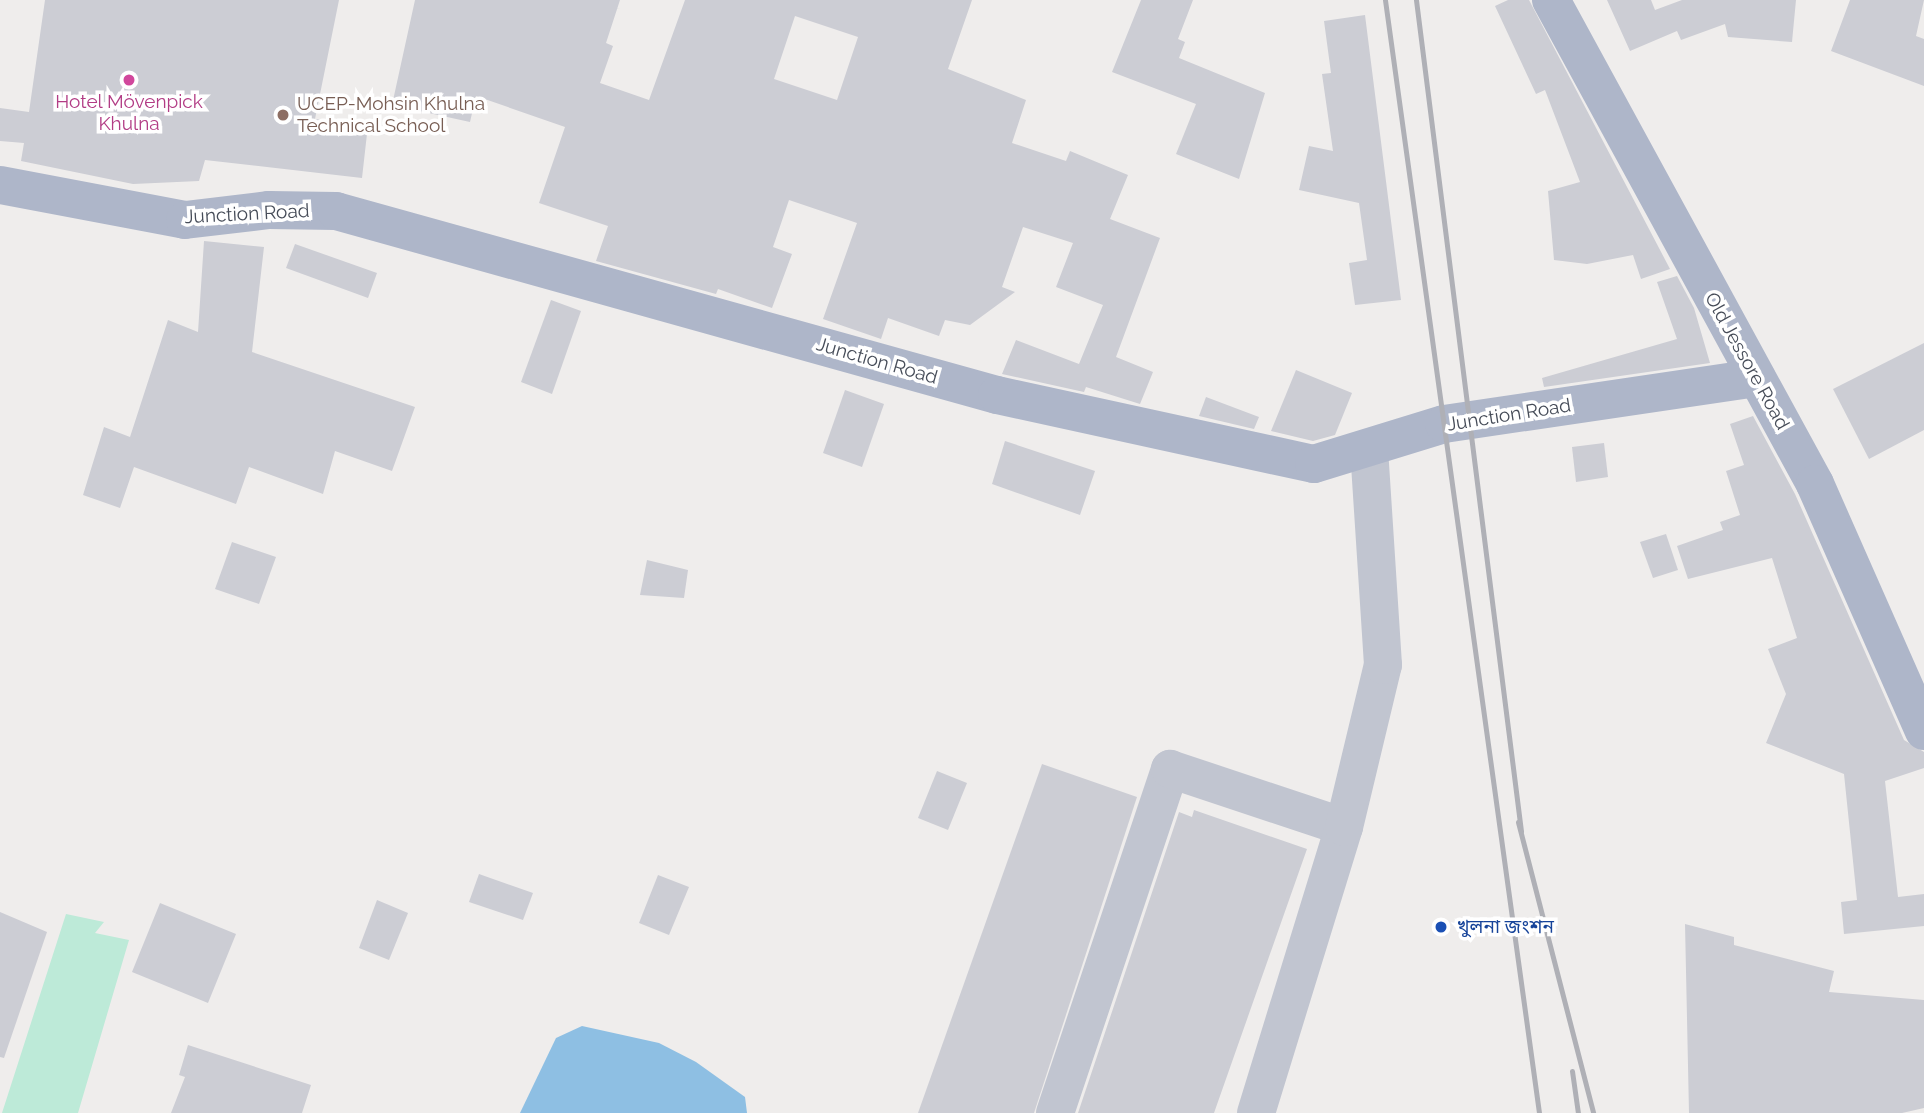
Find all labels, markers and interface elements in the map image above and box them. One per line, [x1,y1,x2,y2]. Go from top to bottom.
marker: Hotel Mövenpick Khulna [121,72,137,88]
place label: Hotel Mövenpick Khulna [55,91,203,135]
place label: UCEP-Mohsin Khulna Technical School [297,93,485,137]
marker: UCEP-Mohsin Khulna Technical School [275,107,291,123]
street label: Junction Road [184,199,310,229]
street label: Old Jessore Road [1700,288,1794,434]
street label: Junction Road [814,333,940,389]
street label: Junction Road [1445,394,1573,436]
place label: খুলনা জংশন [1457,916,1554,938]
marker: খুলনা জংশন [1431,917,1451,937]

